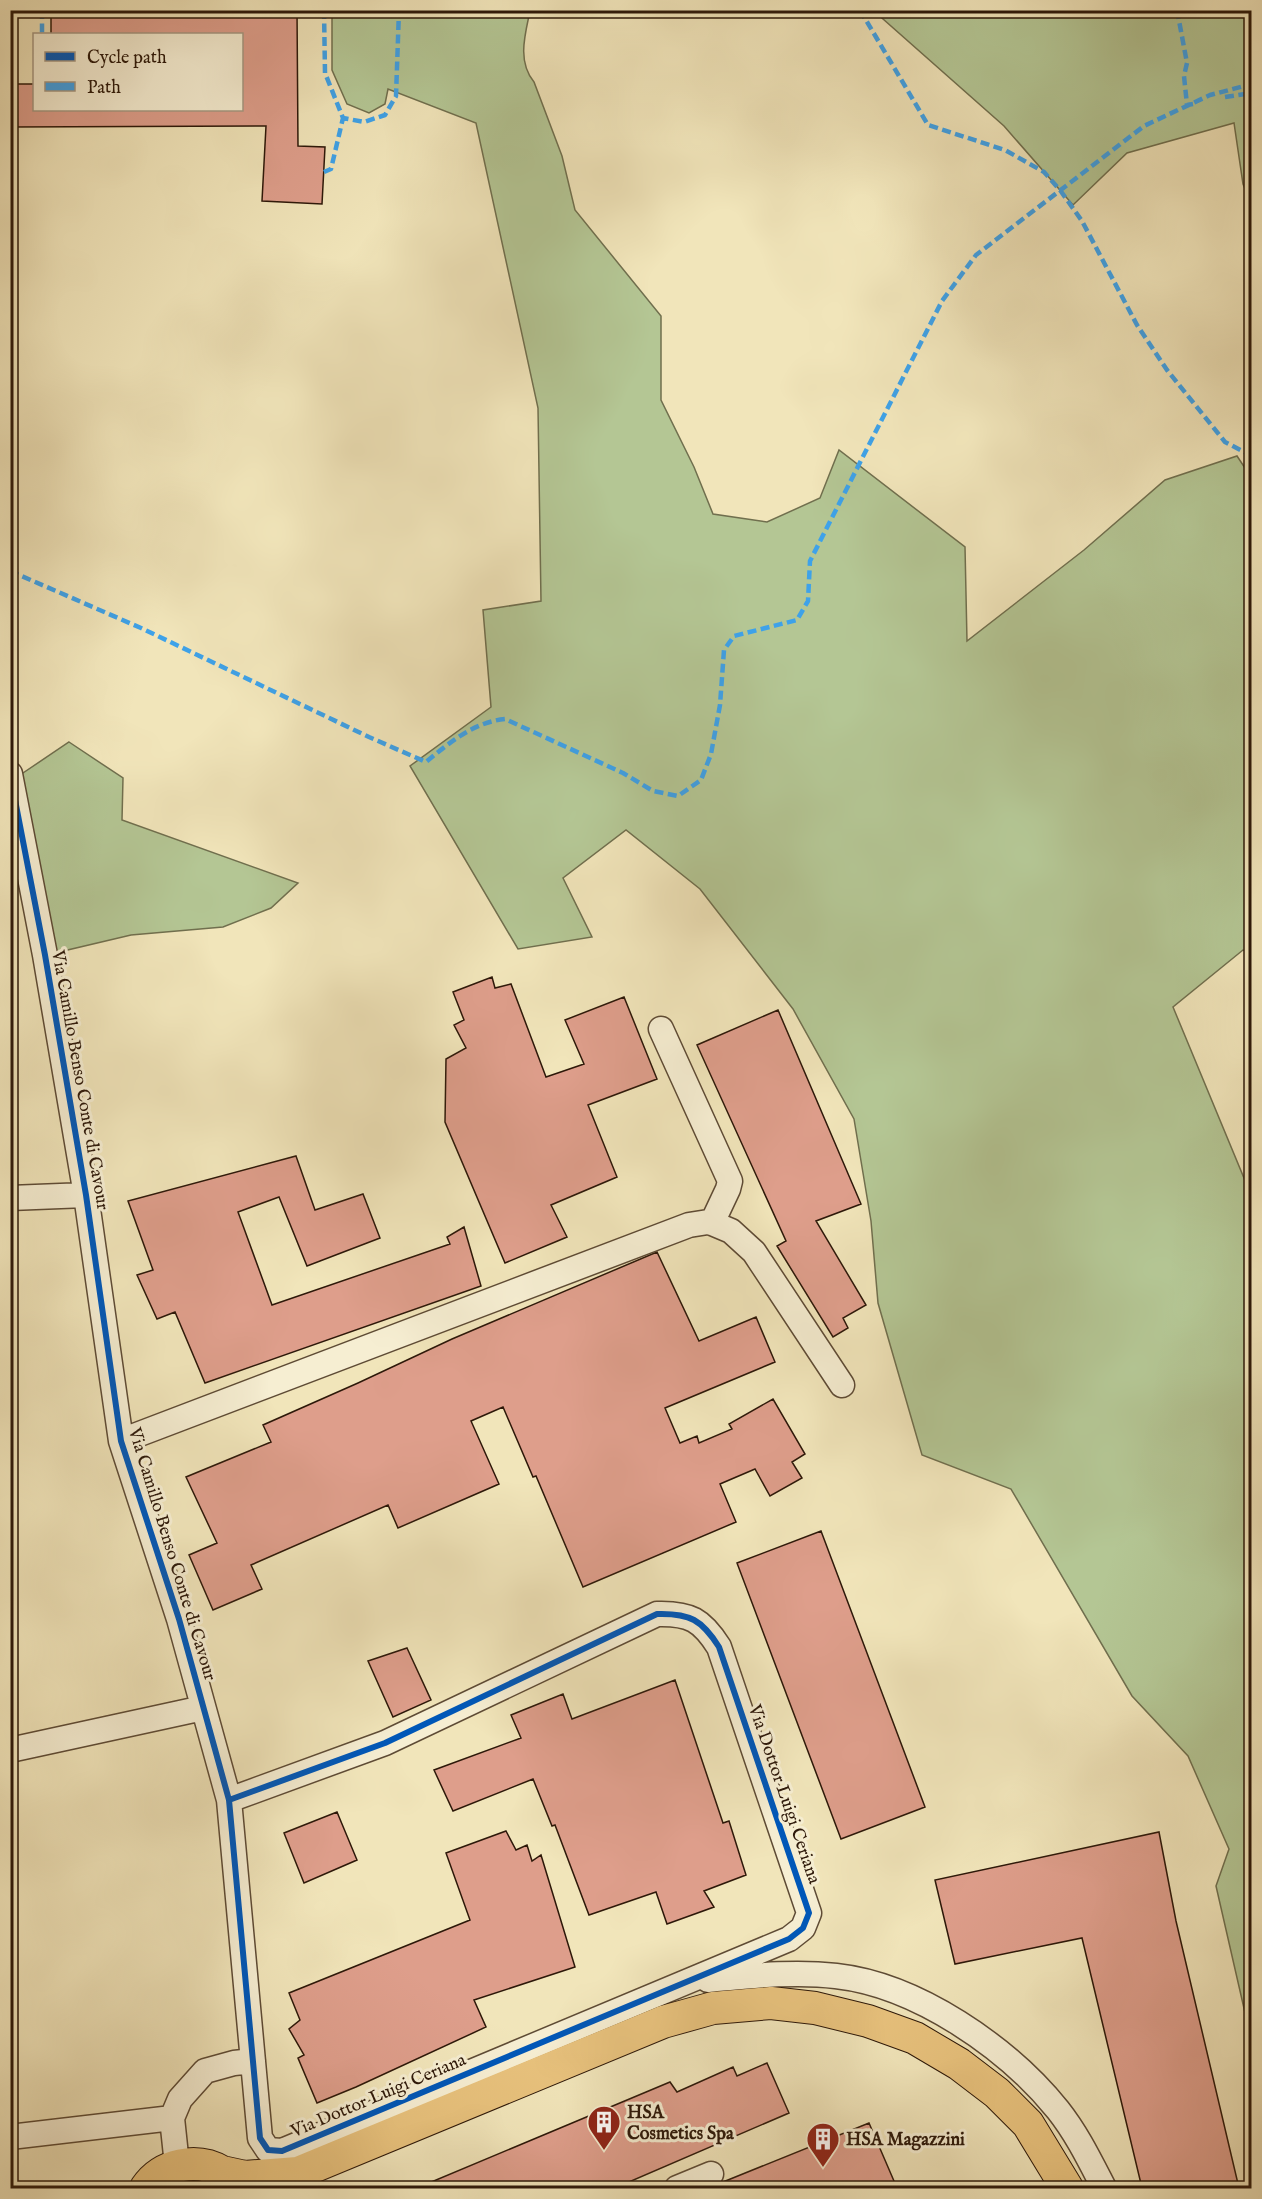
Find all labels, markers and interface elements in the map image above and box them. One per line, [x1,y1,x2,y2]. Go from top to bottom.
legend [33,33,243,111]
text: Cycle path [87,47,167,70]
text: Path [87,77,121,100]
street label: Via Camillo Benso Conte di Cavour [45,948,114,1212]
street label: Via Camillo Benso Conte di Cavour [122,1424,221,1684]
street label: Via Dottor Luigi Ceriana [742,1701,825,1887]
street label: Via Dottor Luigi Ceriana [287,2049,470,2144]
place label: HSA Cosmetics Spa [627,2102,735,2146]
building icon: HSA Cosmetics Spa [586,2104,622,2151]
building icon: HSA Magazzini [805,2121,841,2168]
place label: HSA Magazzini [846,2129,965,2152]

